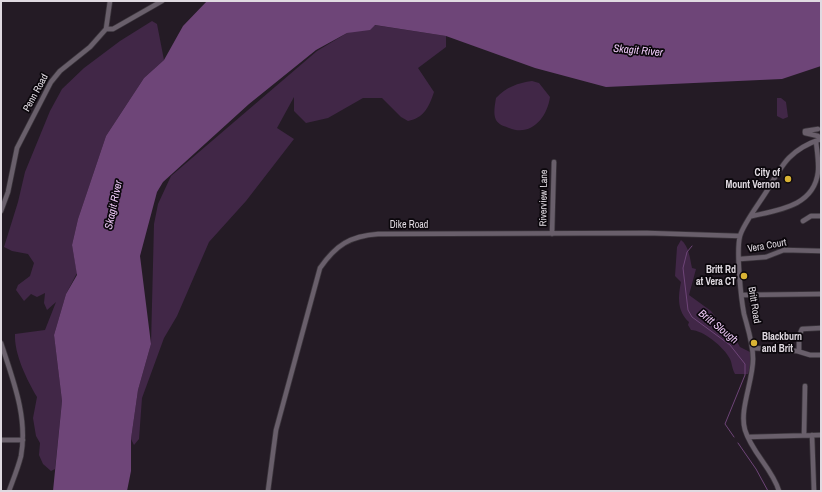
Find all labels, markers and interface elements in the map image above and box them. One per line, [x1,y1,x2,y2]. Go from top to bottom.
water label: Skagit River [613,42,663,60]
street label: Penn Road [21,72,51,114]
place label: City of Mount Vernon [725,167,780,190]
street label: Riverview Lane [538,169,550,227]
marker: City of Mount Vernon [783,174,793,184]
water label: Skagit River [102,179,126,231]
street label: Dike Road [390,219,428,231]
street label: Vera Court [747,237,787,255]
place label: Britt Rd at Vera CT [696,264,736,288]
marker: Britt Rd at Vera CT [739,271,749,281]
street label: Britt Road [745,286,763,324]
water label: Britt Slough [696,307,740,347]
place label: Blackburn and Brit [762,331,802,354]
marker: Blackburn and Brit [749,338,759,348]

